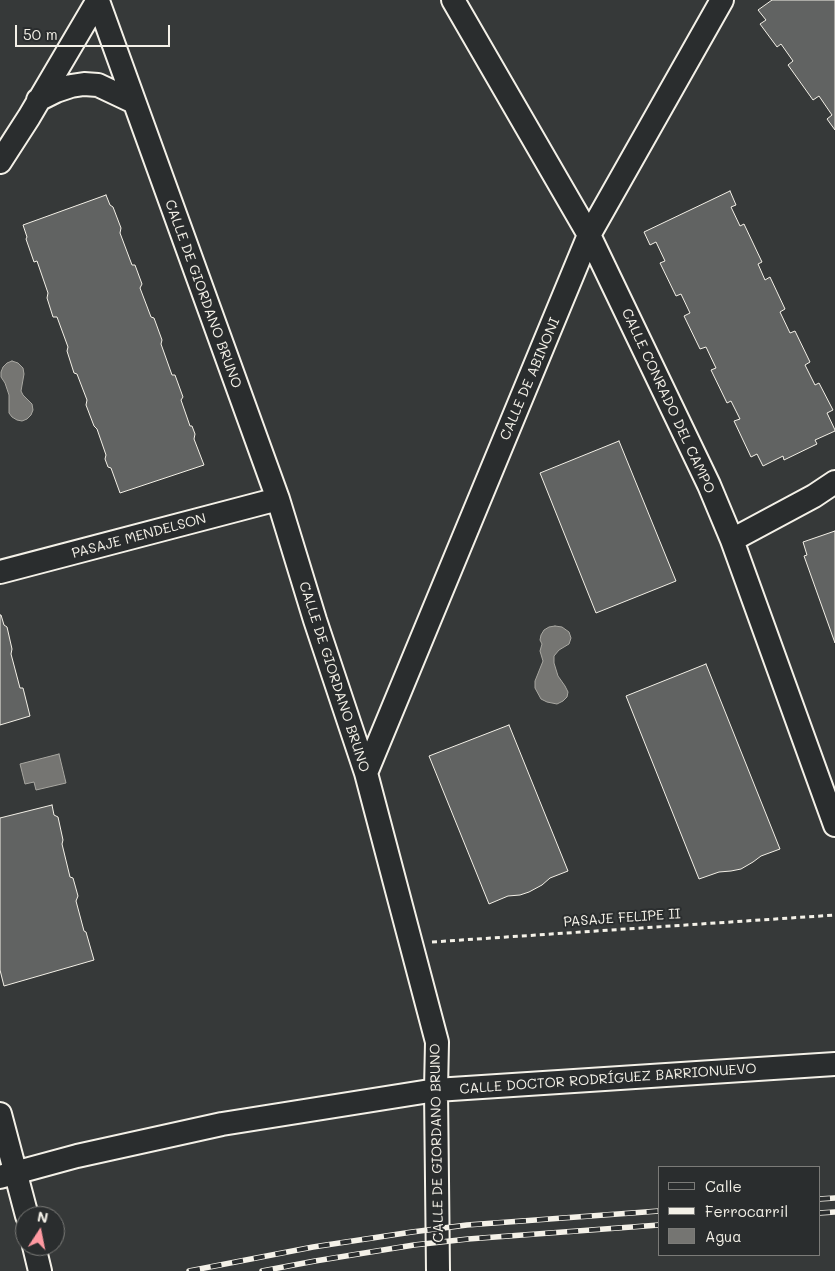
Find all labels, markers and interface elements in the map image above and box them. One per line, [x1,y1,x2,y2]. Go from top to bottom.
scale bar [18,15,172,47]
text: 50 m [23,24,58,44]
street label: CALLE DE GIORDANO BRUNO [161,198,245,390]
street label: CALLE CONRADO DEL CAMPO [618,306,718,496]
street label: CALLE DE ABINONI [497,315,563,443]
street label: PASAJE MENDELSON [70,510,208,562]
street label: CALLE DE GIORDANO BRUNO [295,580,373,774]
street label: PASAJE FELIPE II [563,906,681,930]
street label: CALLE DE GIORDANO BRUNO [427,1043,447,1243]
street label: CALLE DOCTOR RODRÍGUEZ BARRIONUEVO [459,1060,757,1098]
legend [658,1166,820,1256]
text: Calle [705,1176,742,1196]
text: Ferrocarril [705,1201,788,1221]
north arrow [15,1206,65,1256]
text: N [36,1206,50,1227]
text: Agua [705,1226,742,1246]

